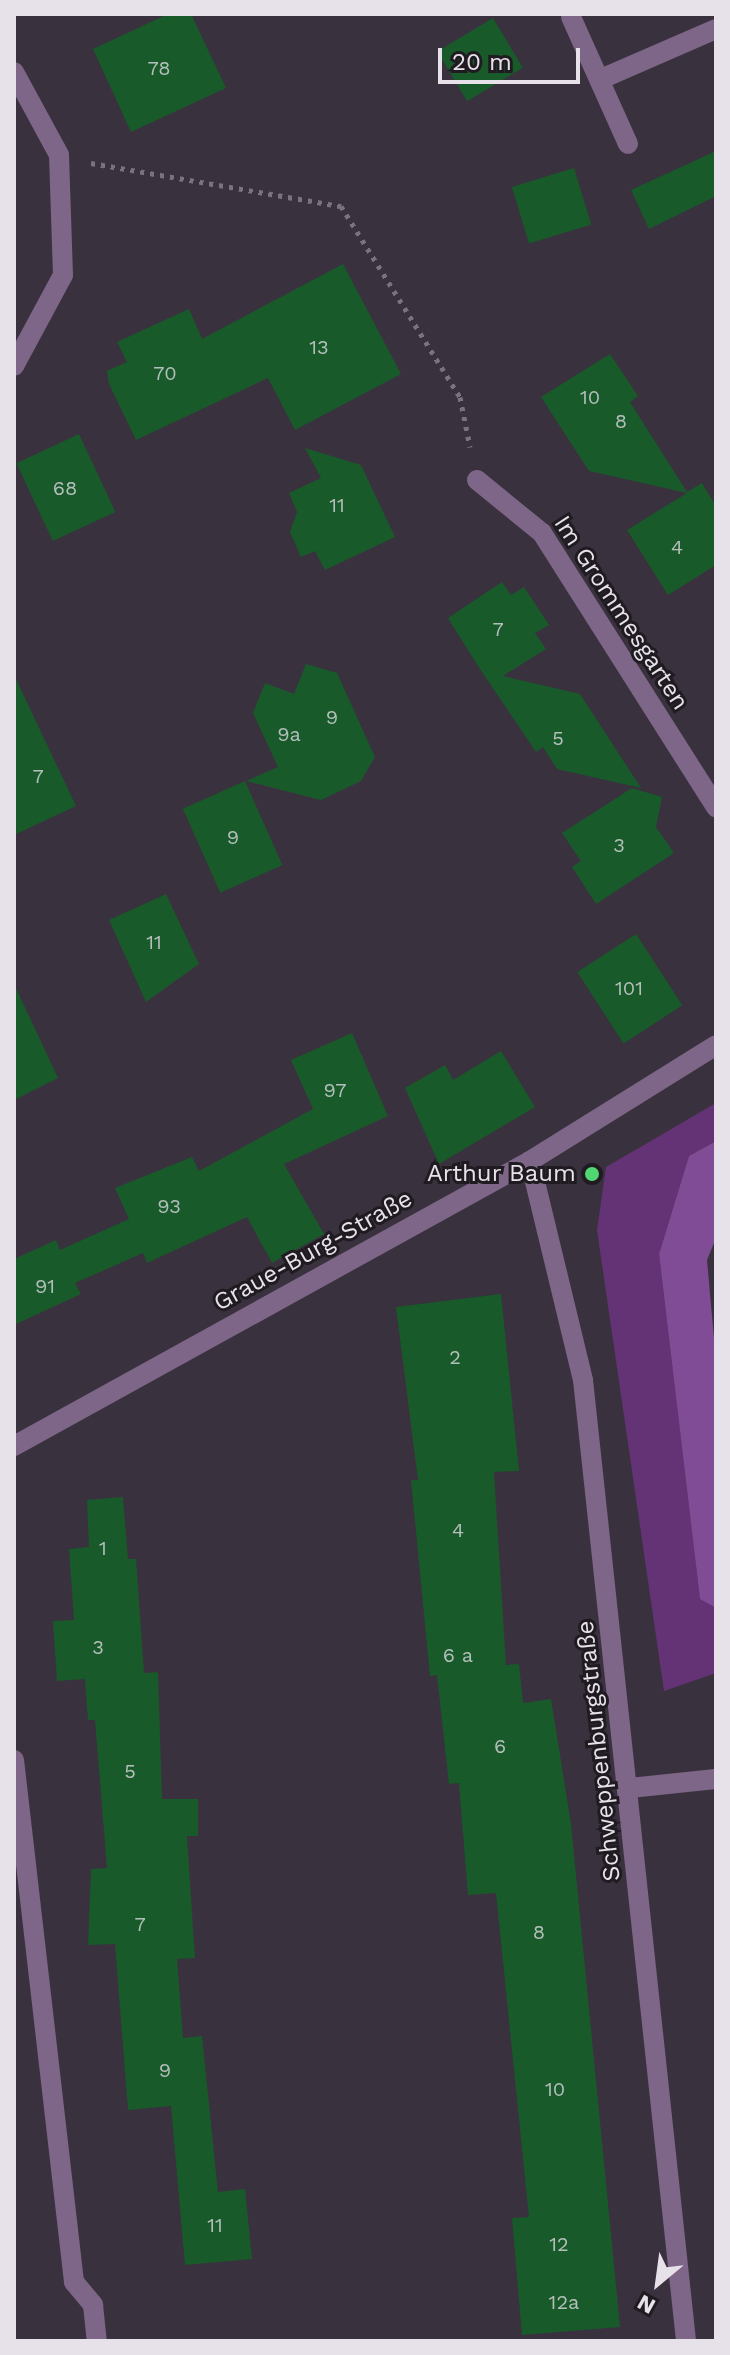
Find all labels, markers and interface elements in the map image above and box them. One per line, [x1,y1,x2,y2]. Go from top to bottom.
scale bar [442,32,584,82]
text: 20 m [452,48,512,76]
house number: 78 [147,56,171,80]
house number: 13 [309,335,329,359]
house number: 70 [153,361,177,385]
house number: 10 [580,385,600,409]
house number: 8 [615,409,627,433]
house number: 68 [53,476,77,500]
house number: 11 [329,493,345,517]
street label: Im Grommesgarten [547,511,695,715]
house number: 4 [671,535,683,559]
house number: 7 [492,617,504,641]
house number: 9 [326,705,338,729]
house number: 9a [277,722,301,746]
house number: 5 [552,726,564,750]
house number: 7 [32,764,44,788]
house number: 9 [227,825,239,849]
house number: 3 [613,833,625,857]
house number: 11 [146,930,162,954]
house number: 101 [615,976,643,1000]
house number: 97 [323,1078,347,1102]
place label: Arthur Baum [426,1160,576,1188]
marker: Arthur Baum [583,1165,601,1183]
street label: Graue-Burg-Straße [209,1184,417,1318]
house number: 93 [157,1194,181,1218]
house number: 91 [35,1274,55,1298]
house number: 2 [449,1345,461,1369]
house number: 4 [452,1518,464,1542]
house number: 1 [99,1536,107,1560]
street label: Schweppenburgstraße [571,1619,627,1883]
house number: 3 [92,1635,104,1659]
house number: 6 a [443,1643,473,1667]
house number: 6 [494,1734,506,1758]
house number: 5 [124,1759,136,1783]
house number: 7 [134,1912,146,1936]
house number: 8 [533,1920,545,1944]
house number: 9 [159,2058,171,2082]
house number: 10 [545,2077,565,2101]
house number: 11 [207,2213,223,2237]
house number: 12 [549,2232,569,2256]
north arrow [618,2243,698,2323]
house number: 12a [549,2290,579,2314]
text: N [633,2290,659,2319]

